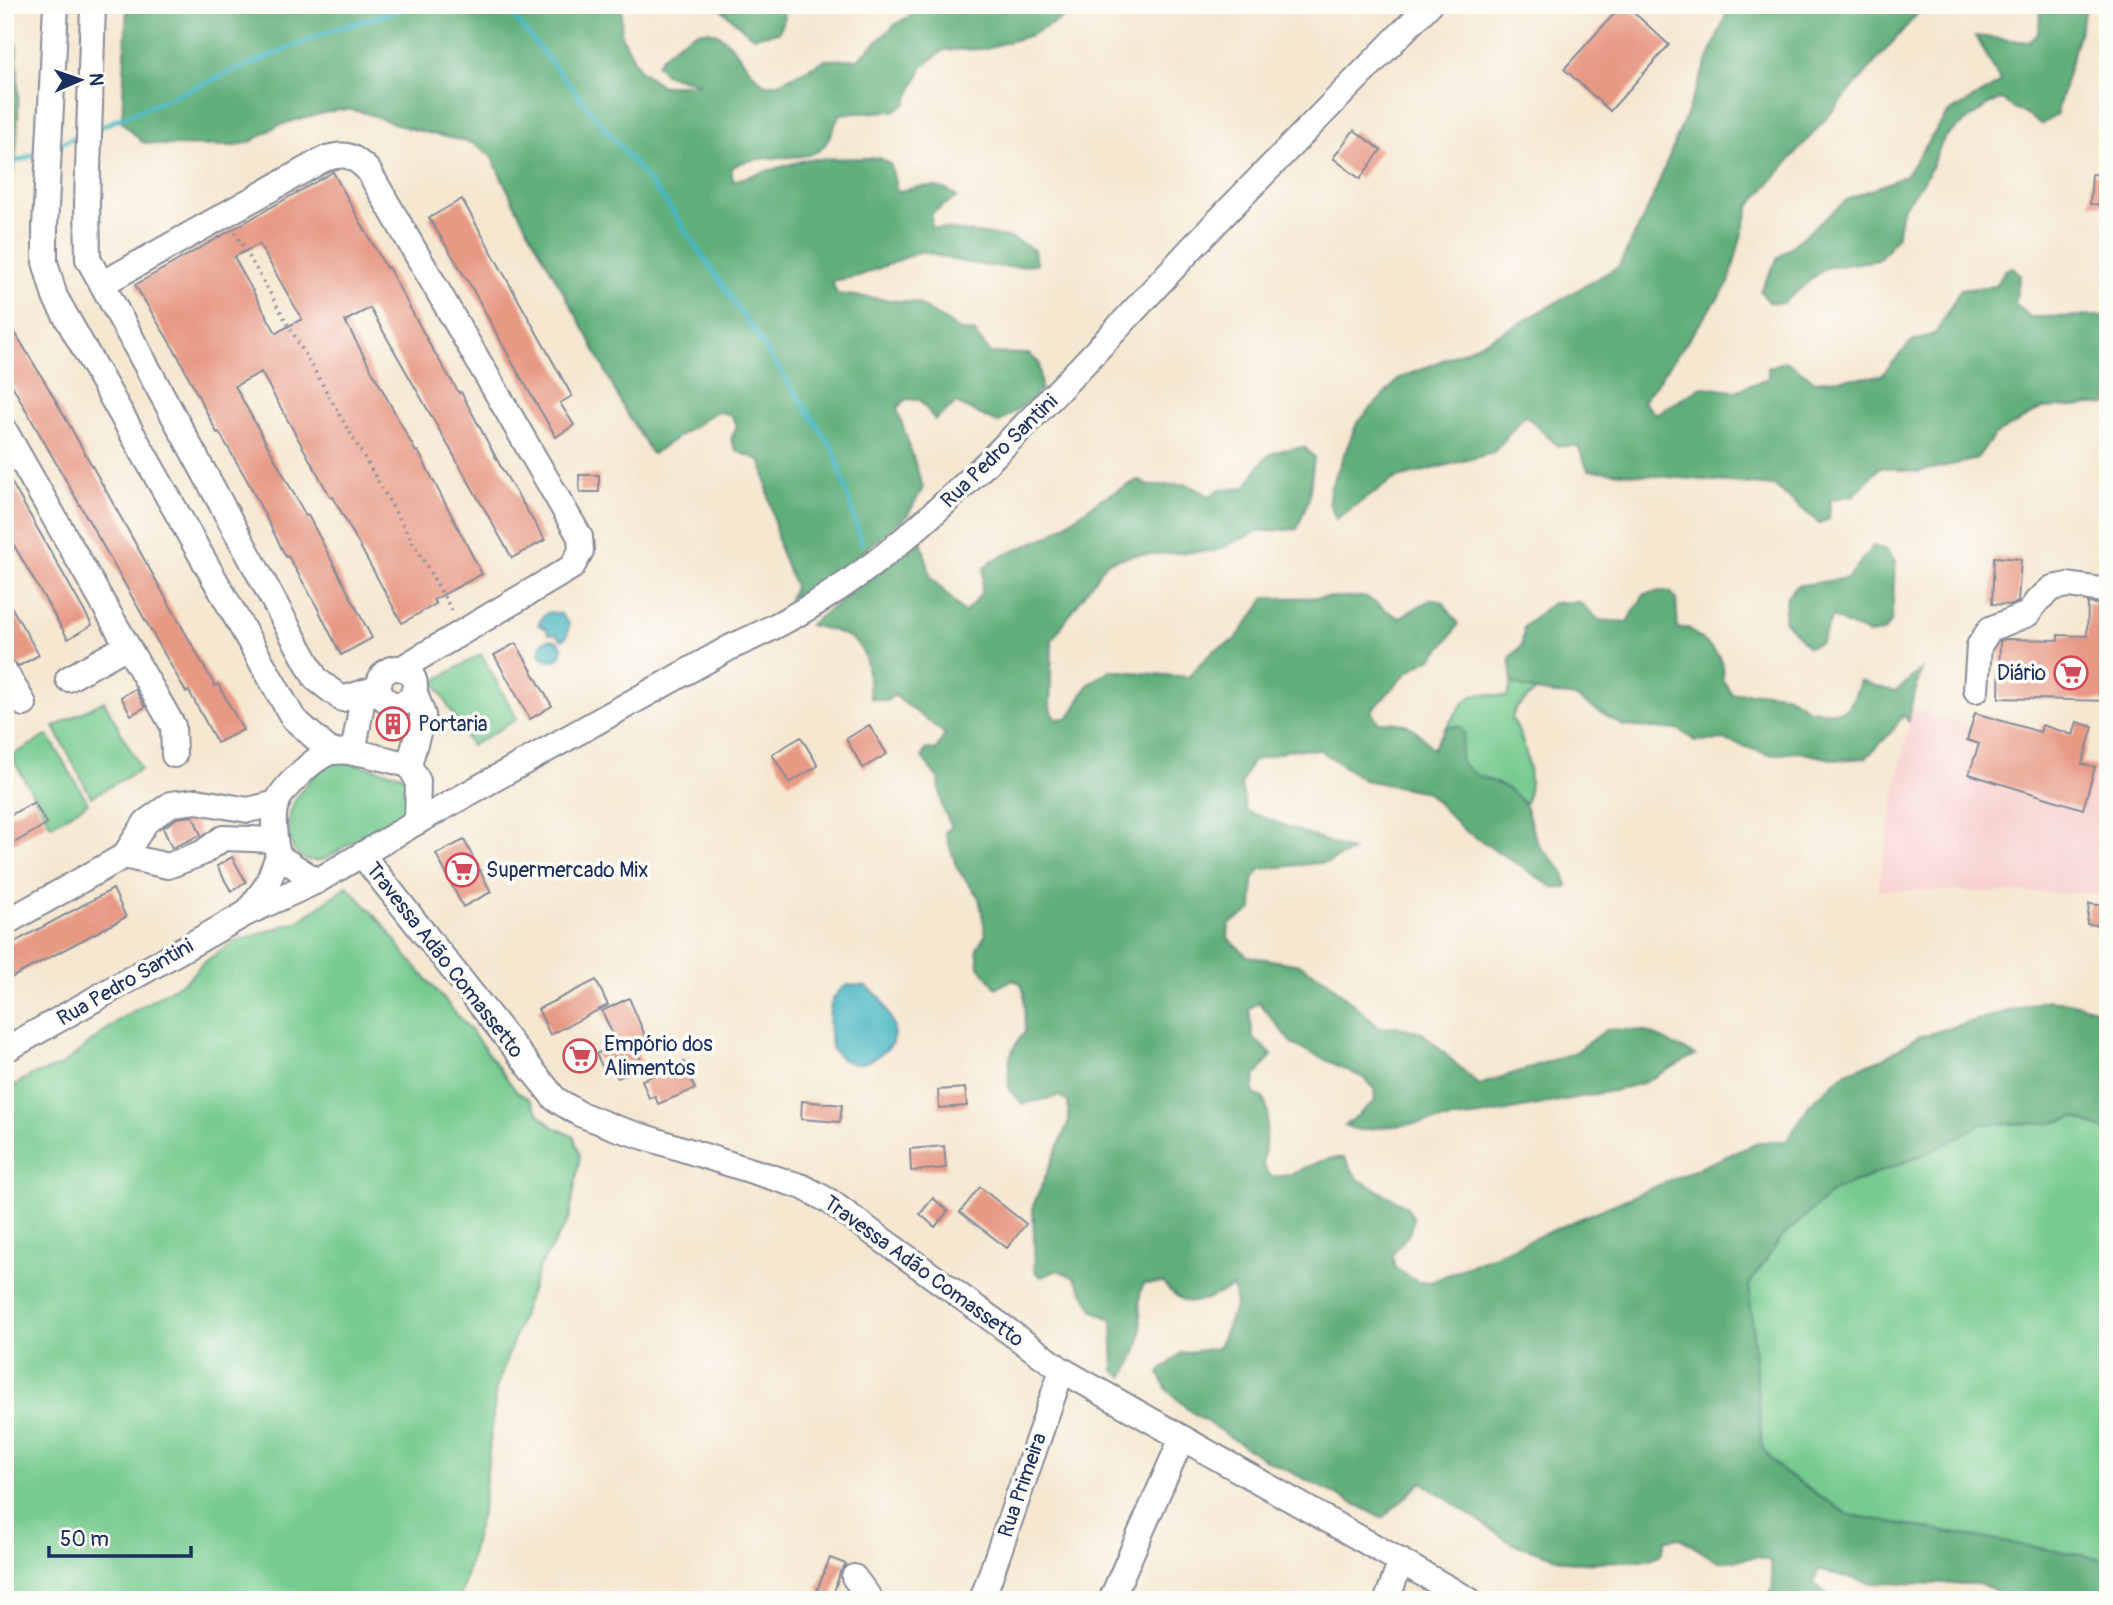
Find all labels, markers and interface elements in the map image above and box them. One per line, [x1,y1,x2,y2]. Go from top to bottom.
north arrow [46,46,116,116]
text: N [84,73,108,86]
street label: Rua Pedro Santini [935,388,1064,514]
supermarket icon: Diário [2052,654,2090,692]
place label: Diário [1997,660,2046,687]
building icon: Portaria [374,705,412,743]
place label: Portaria [418,711,488,738]
supermarket icon: Supermercado Mix [443,851,481,889]
street label: Travessa Adão Comassetto [360,857,529,1064]
place label: Supermercado Mix [486,857,649,884]
street label: Rua Pedro Santini [52,932,198,1032]
place label: Empório dos Alimentos [604,1031,713,1082]
supermarket icon: Empório dos Alimentos [561,1037,599,1075]
street label: Travessa Adão Comassetto [818,1190,1029,1353]
street label: Rua Primeira [992,1429,1053,1541]
scale bar [49,1514,191,1558]
text: 50 m [60,1526,109,1553]

